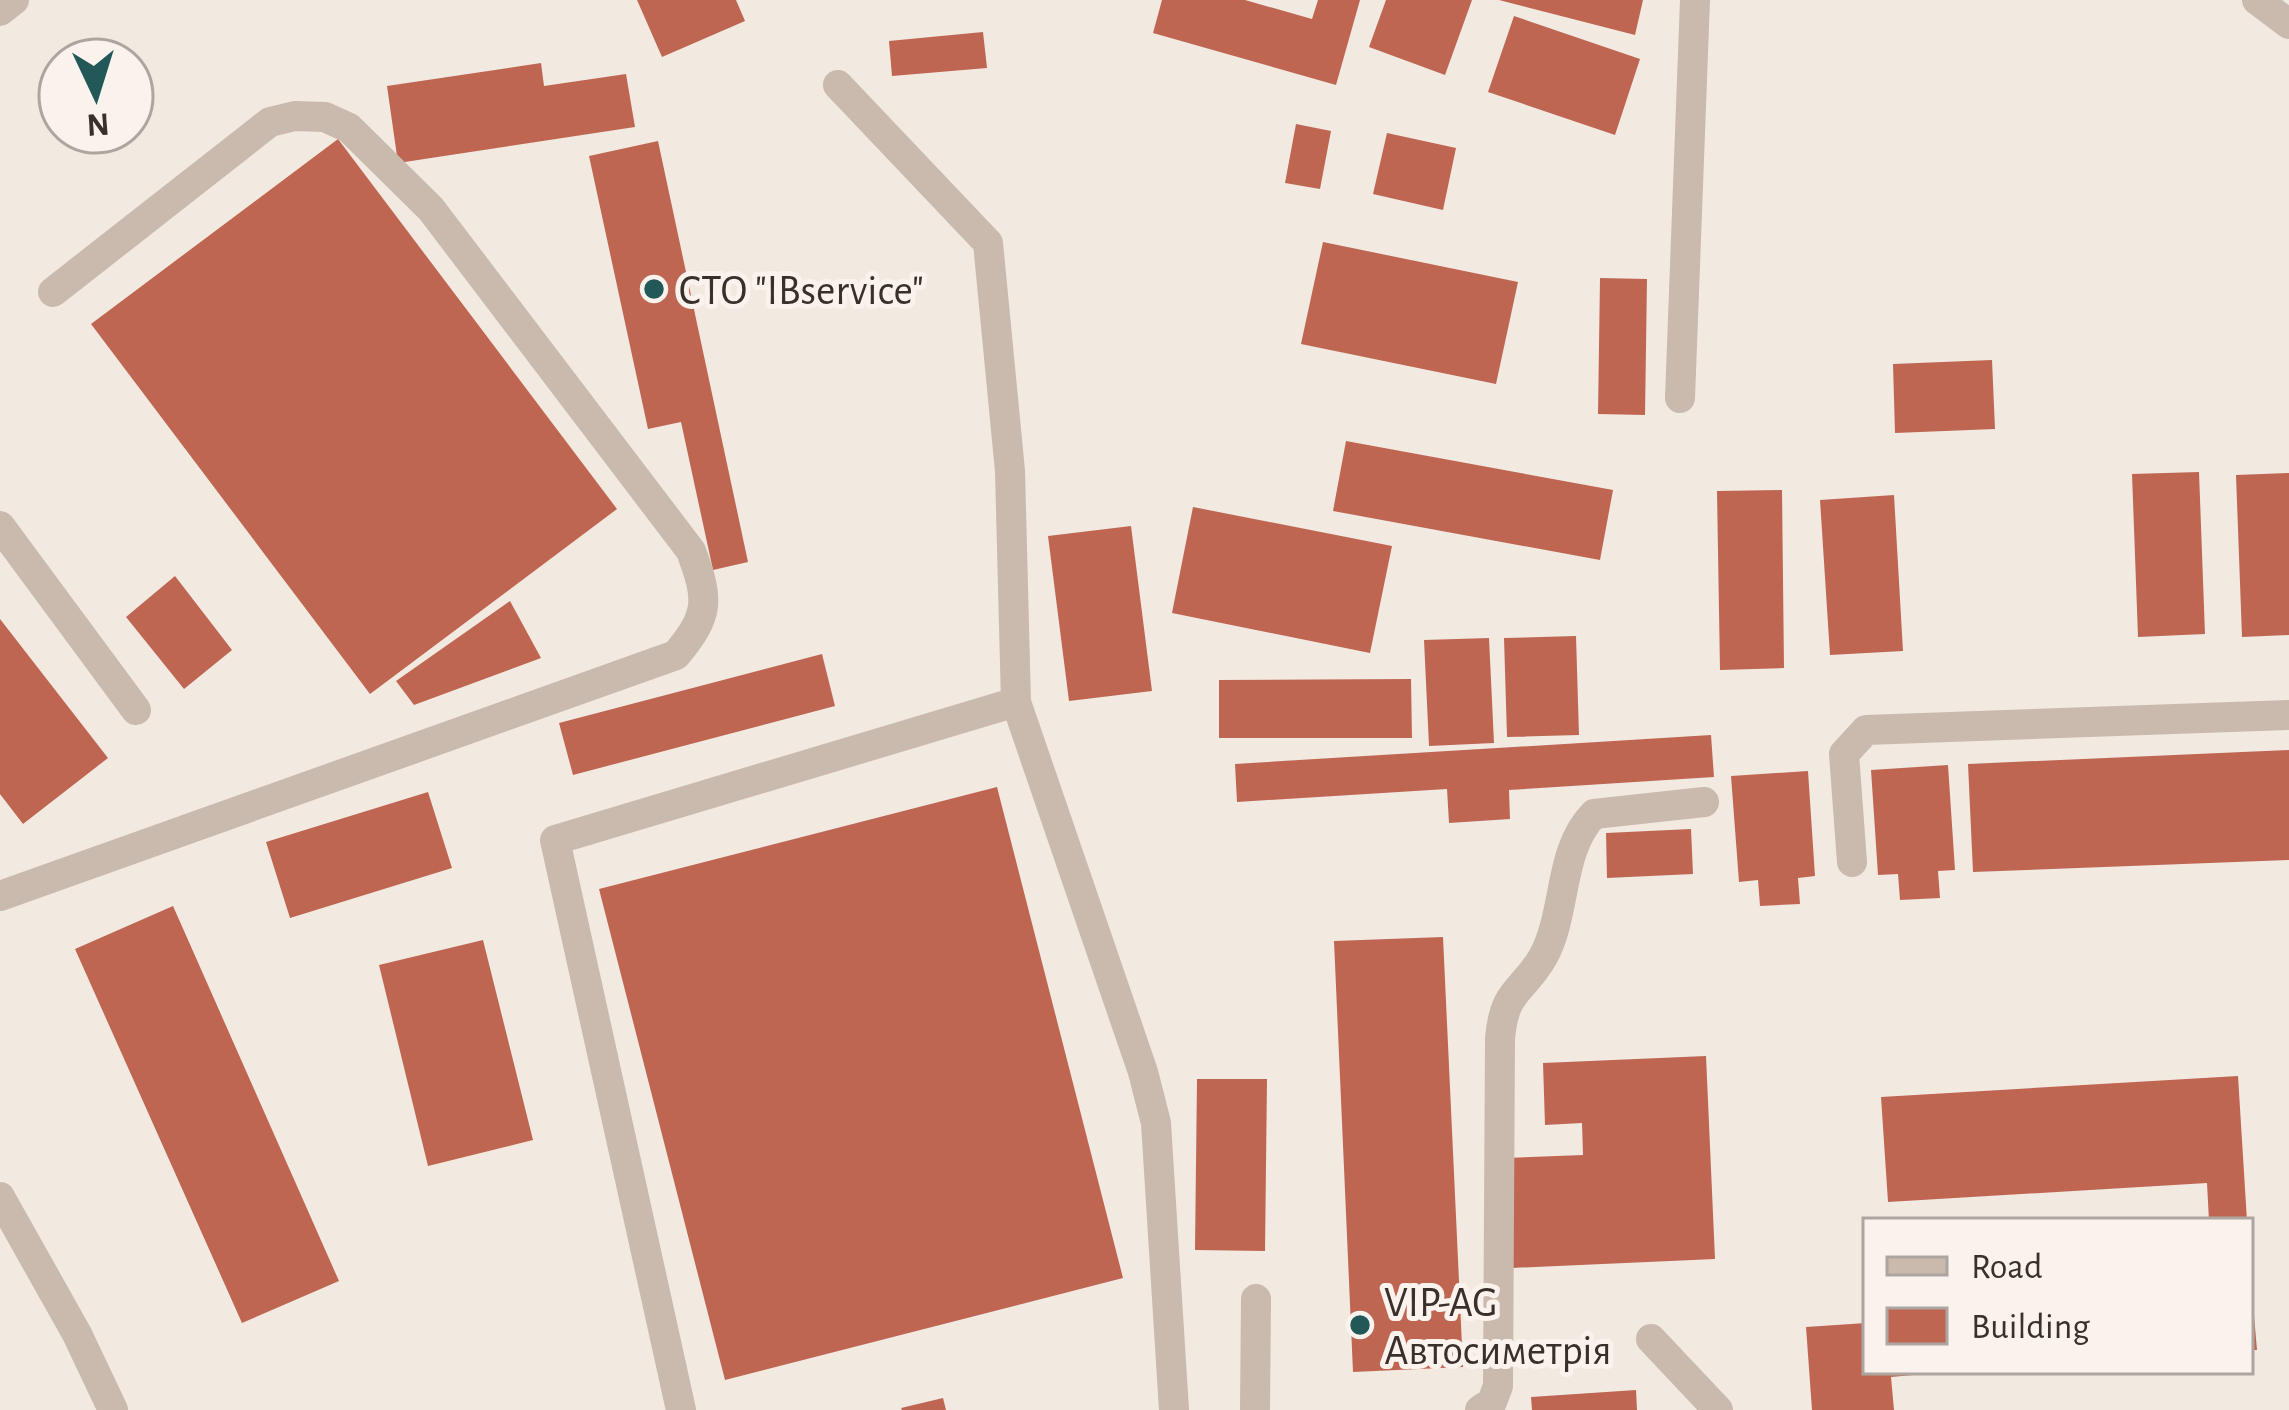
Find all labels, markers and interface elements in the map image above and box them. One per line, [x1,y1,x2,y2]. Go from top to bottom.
north arrow [36,36,156,156]
text: N [85,106,111,141]
place label: СТО "IBservice" [678,270,924,312]
marker: СТО "IBservice" [641,276,667,302]
legend [1863,1218,2253,1374]
text: Road [1971,1249,2043,1285]
place label: VIP-AG Автосиметрія [1384,1282,1612,1372]
text: Building [1971,1309,2090,1345]
marker: VIP-AG Автосиметрія [1347,1312,1373,1338]

